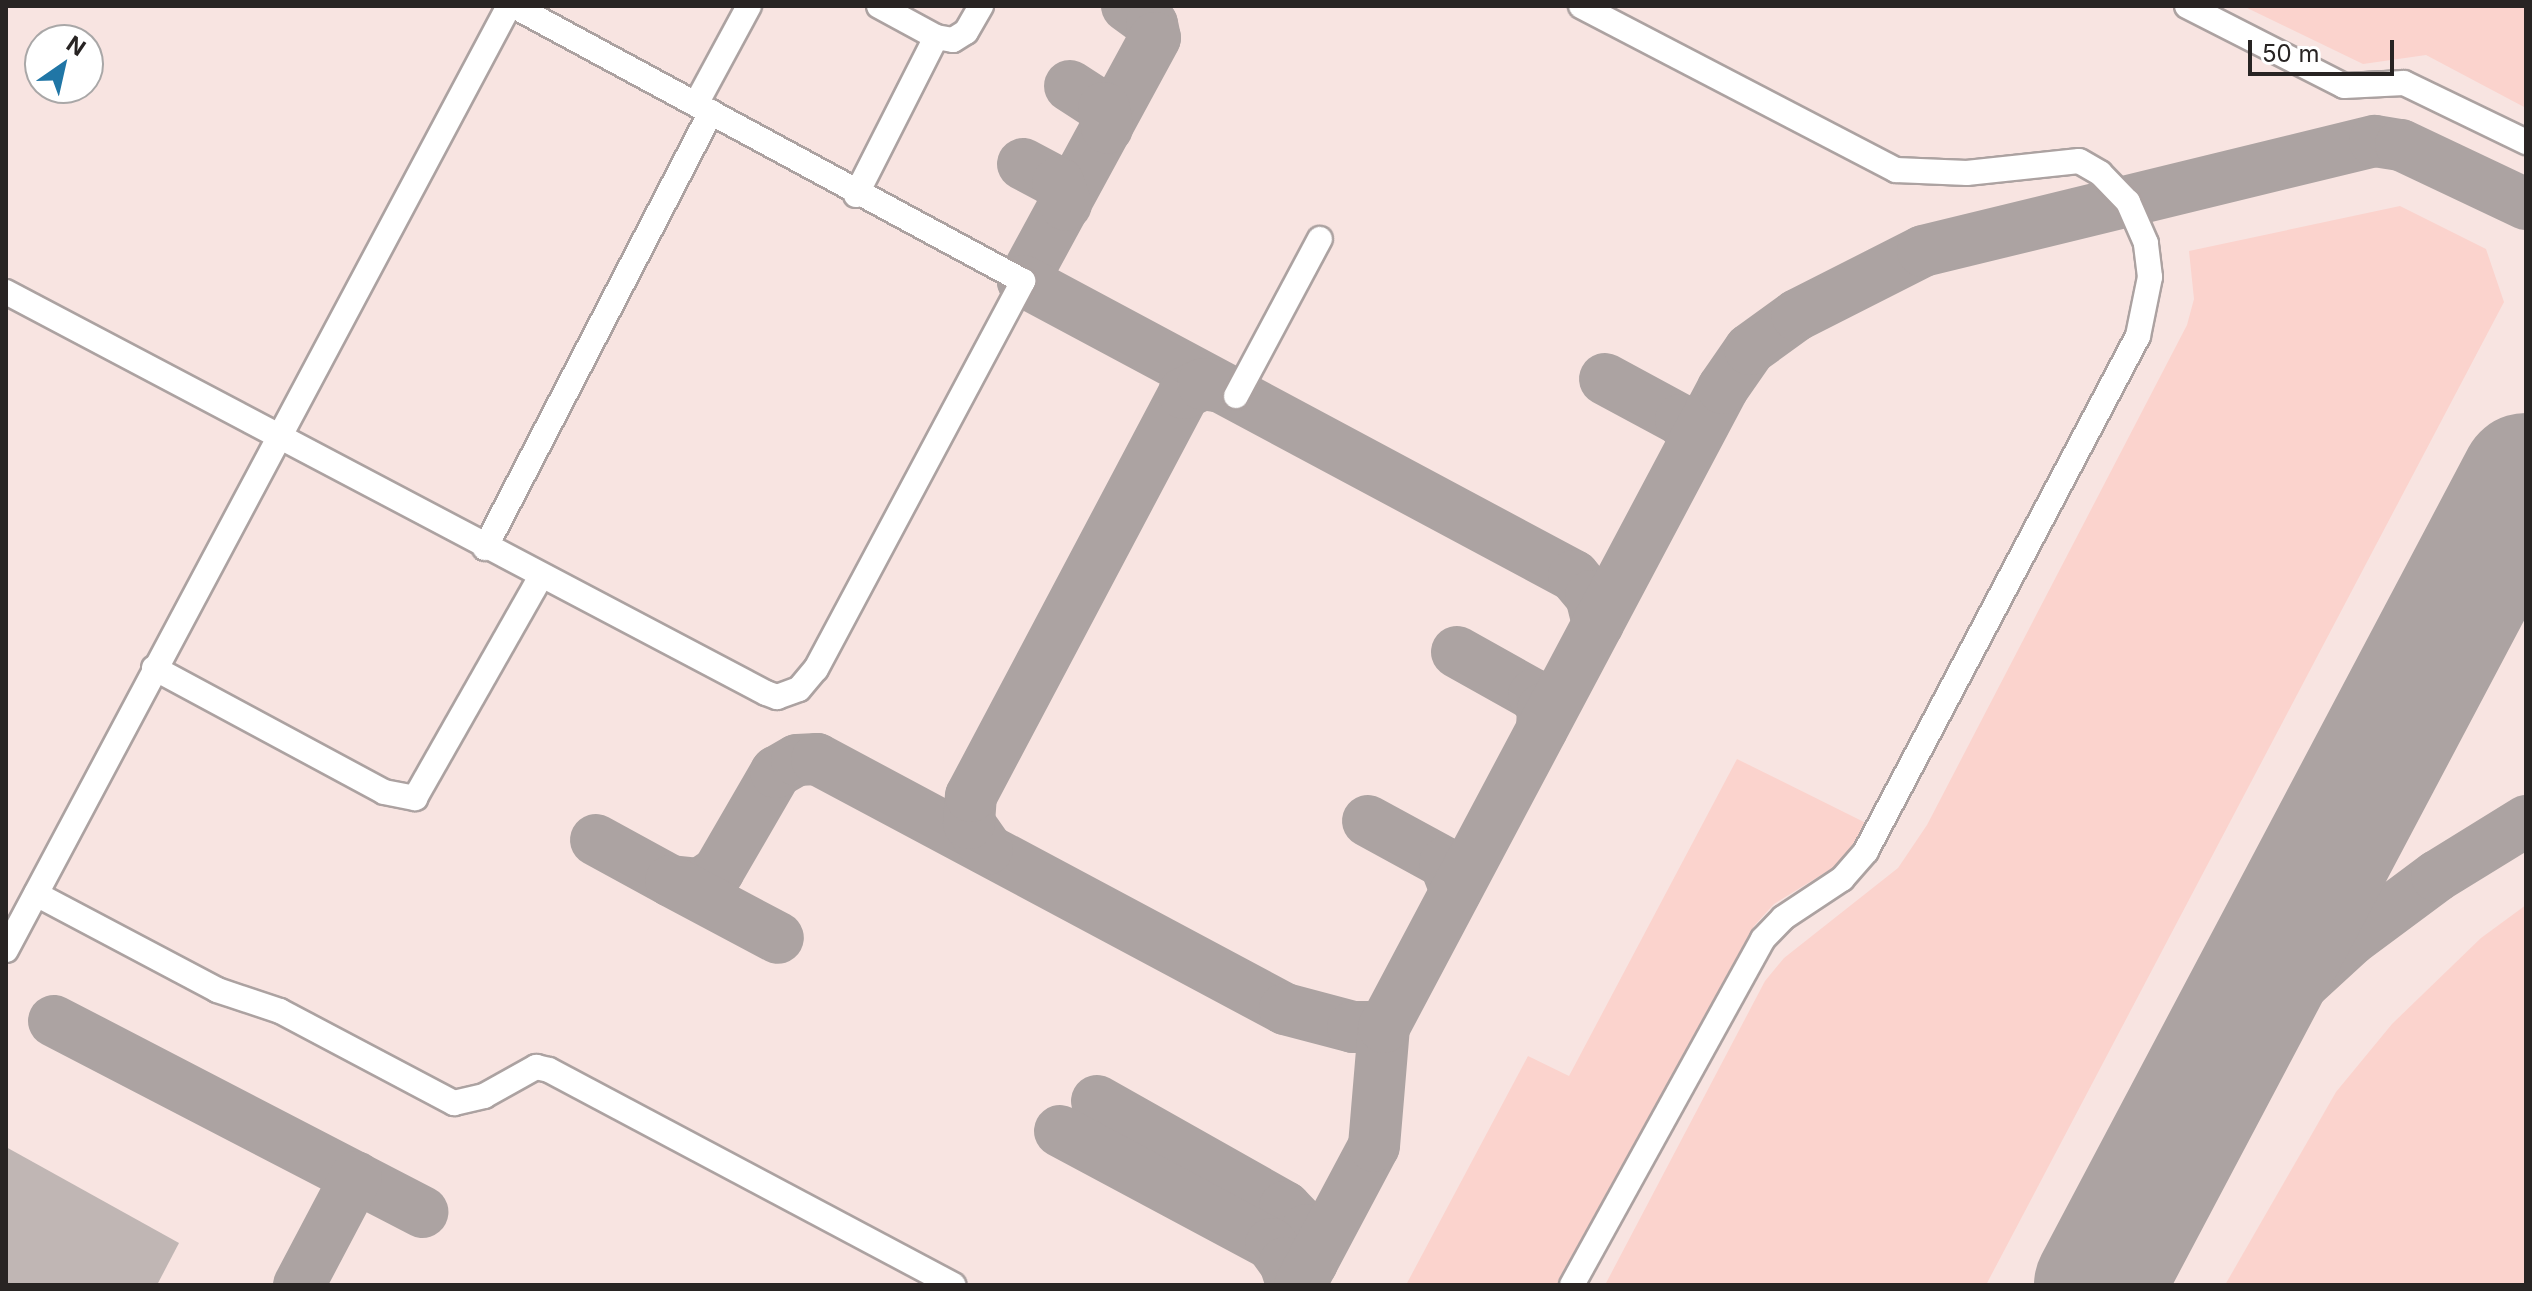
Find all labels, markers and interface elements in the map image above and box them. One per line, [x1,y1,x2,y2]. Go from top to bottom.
north arrow [24,24,104,104]
scale bar [2252,24,2398,74]
text: N [62,30,91,61]
text: 50 m [2262,39,2320,68]

